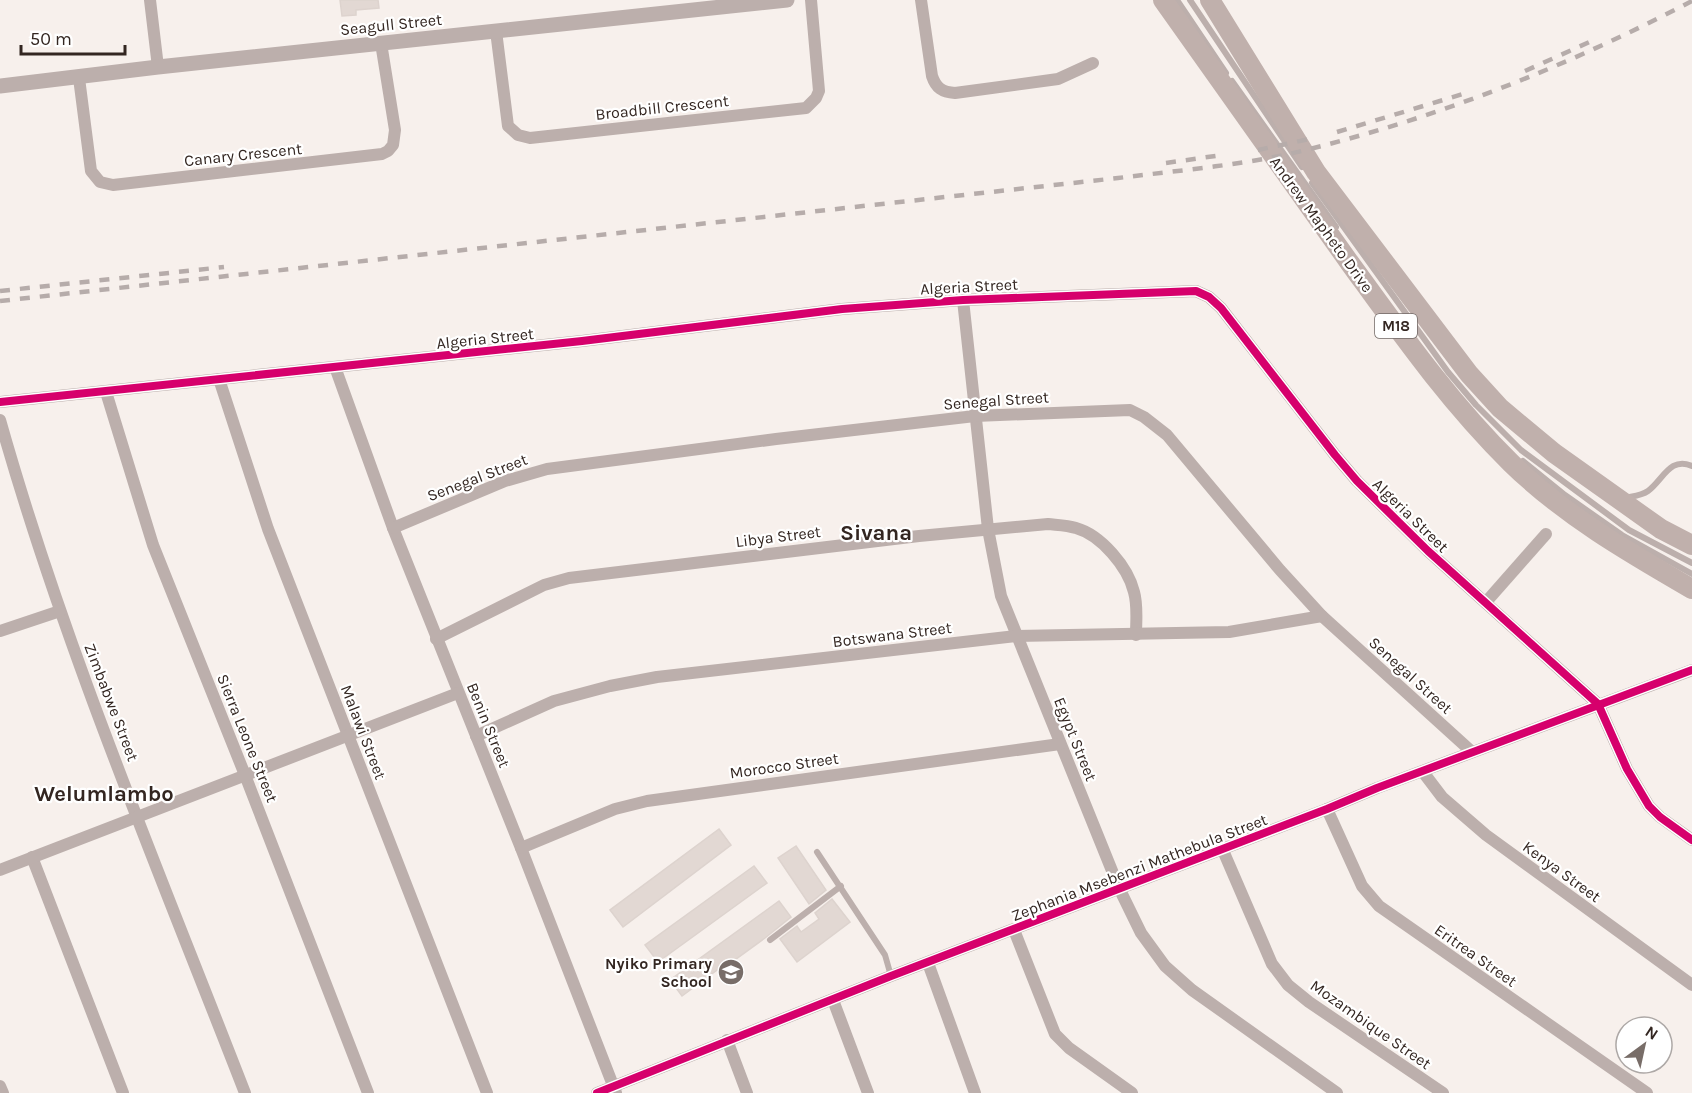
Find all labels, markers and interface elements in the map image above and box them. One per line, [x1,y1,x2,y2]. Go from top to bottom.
street label: Seagull Street [339,10,443,39]
scale bar [21,18,124,56]
text: 50 m [30,28,72,50]
street label: Broadbill Crescent [594,91,730,124]
street label: Canary Crescent [183,139,303,170]
street label: Andrew Mapheto Drive [1266,153,1377,296]
street label: Algeria Street [920,274,1018,299]
road number: M18 [1375,314,1417,338]
street label: Algeria Street [435,324,535,353]
street label: Senegal Street [943,387,1049,414]
street label: Senegal Street [424,450,530,505]
street label: Algeria Street [1369,474,1452,556]
district label: Sivana [840,520,912,546]
street label: Libya Street [734,522,822,551]
street label: Botswana Street [831,618,953,651]
street label: Senegal Street [1365,633,1456,718]
street label: Zimbabwe Street [80,641,143,764]
street label: Sierra Leone Street [213,671,282,805]
street label: Benin Street [463,680,514,770]
street label: Malawi Street [337,682,390,782]
street label: Egypt Street [1050,694,1101,784]
street label: Morocco Street [728,748,840,783]
district label: Welumlambo [34,781,174,807]
street label: Zephania Msebenzi Mathebula Street [1009,810,1270,925]
street label: Kenya Street [1519,837,1604,906]
street label: Eritrea Street [1431,920,1521,991]
place label: Nyiko Primary School [605,954,712,991]
school or university icon: Nyiko Primary School [716,957,746,987]
street label: Mozambique Street [1307,976,1435,1073]
north arrow [1614,1015,1674,1075]
text: N [1642,1022,1662,1044]

